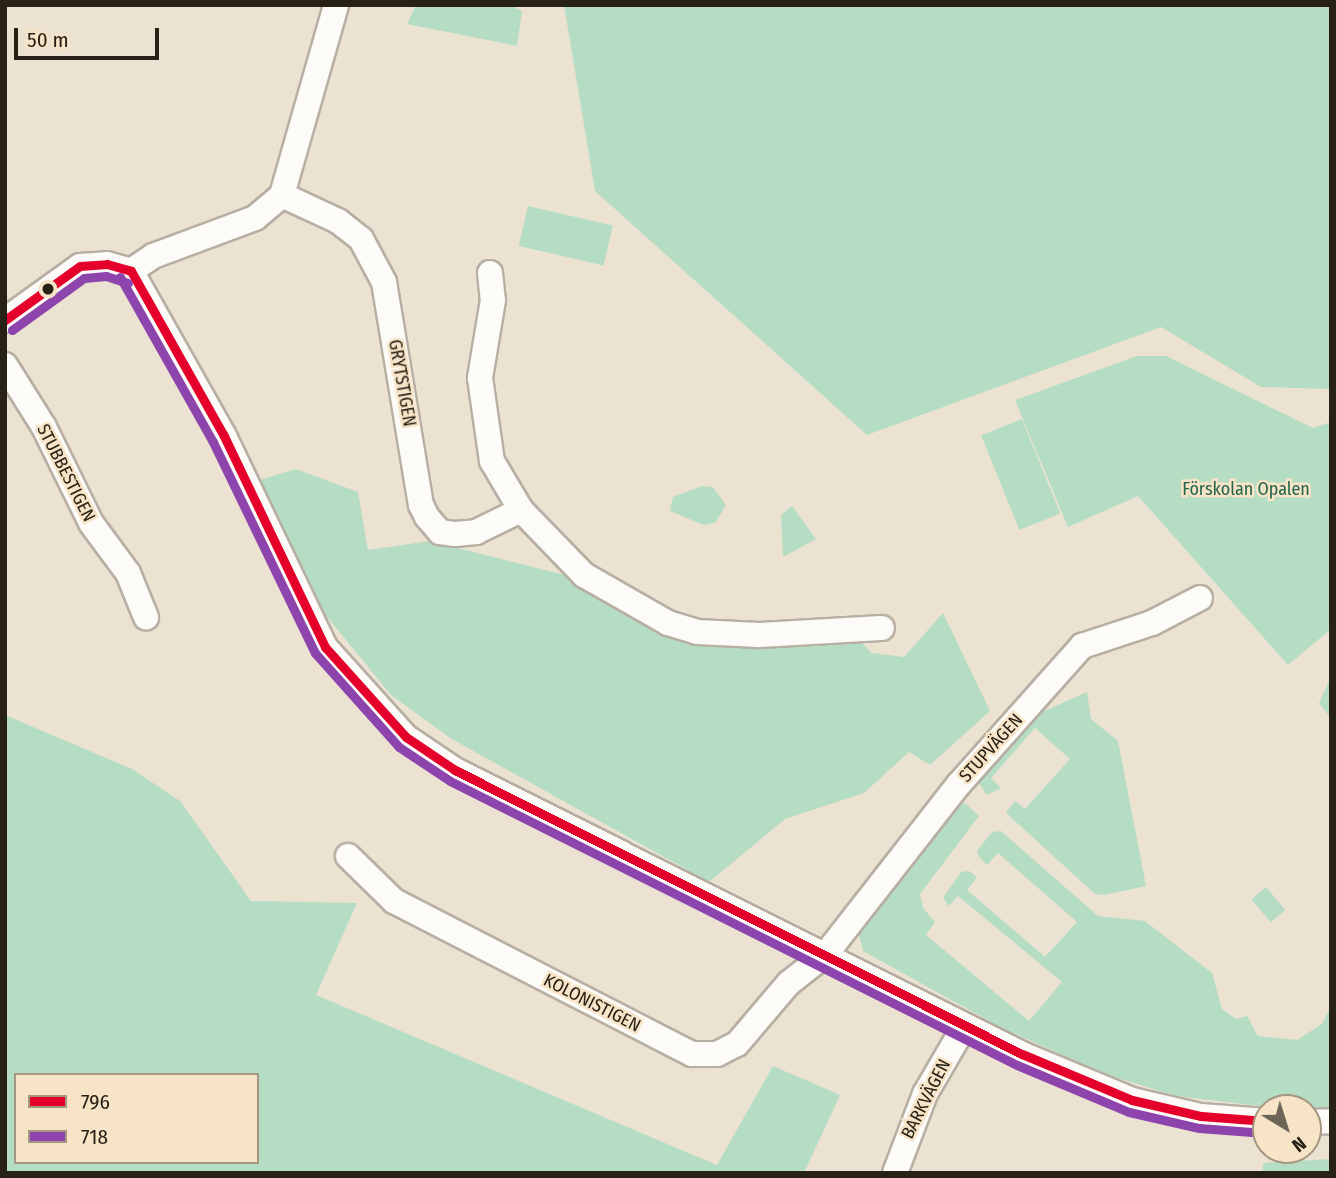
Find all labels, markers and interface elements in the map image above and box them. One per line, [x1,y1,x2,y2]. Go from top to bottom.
scale bar [18,14,163,58]
text: 50 m [27,27,69,53]
unlabelled marker [41,282,55,296]
street label: GRYTSTIGEN [384,338,420,428]
street label: STUBBESTIGEN [32,421,100,525]
park label: Förskolan Opalen [1182,478,1310,500]
street label: STUPVÄGEN [955,709,1027,787]
street label: KOLONISTIGEN [540,969,644,1037]
street label: BARKVÄGEN [897,1056,955,1142]
legend [14,1073,259,1164]
text: 796 [81,1089,110,1115]
north arrow [1252,1094,1322,1164]
text: 718 [81,1124,108,1150]
text: N [1287,1132,1311,1157]

